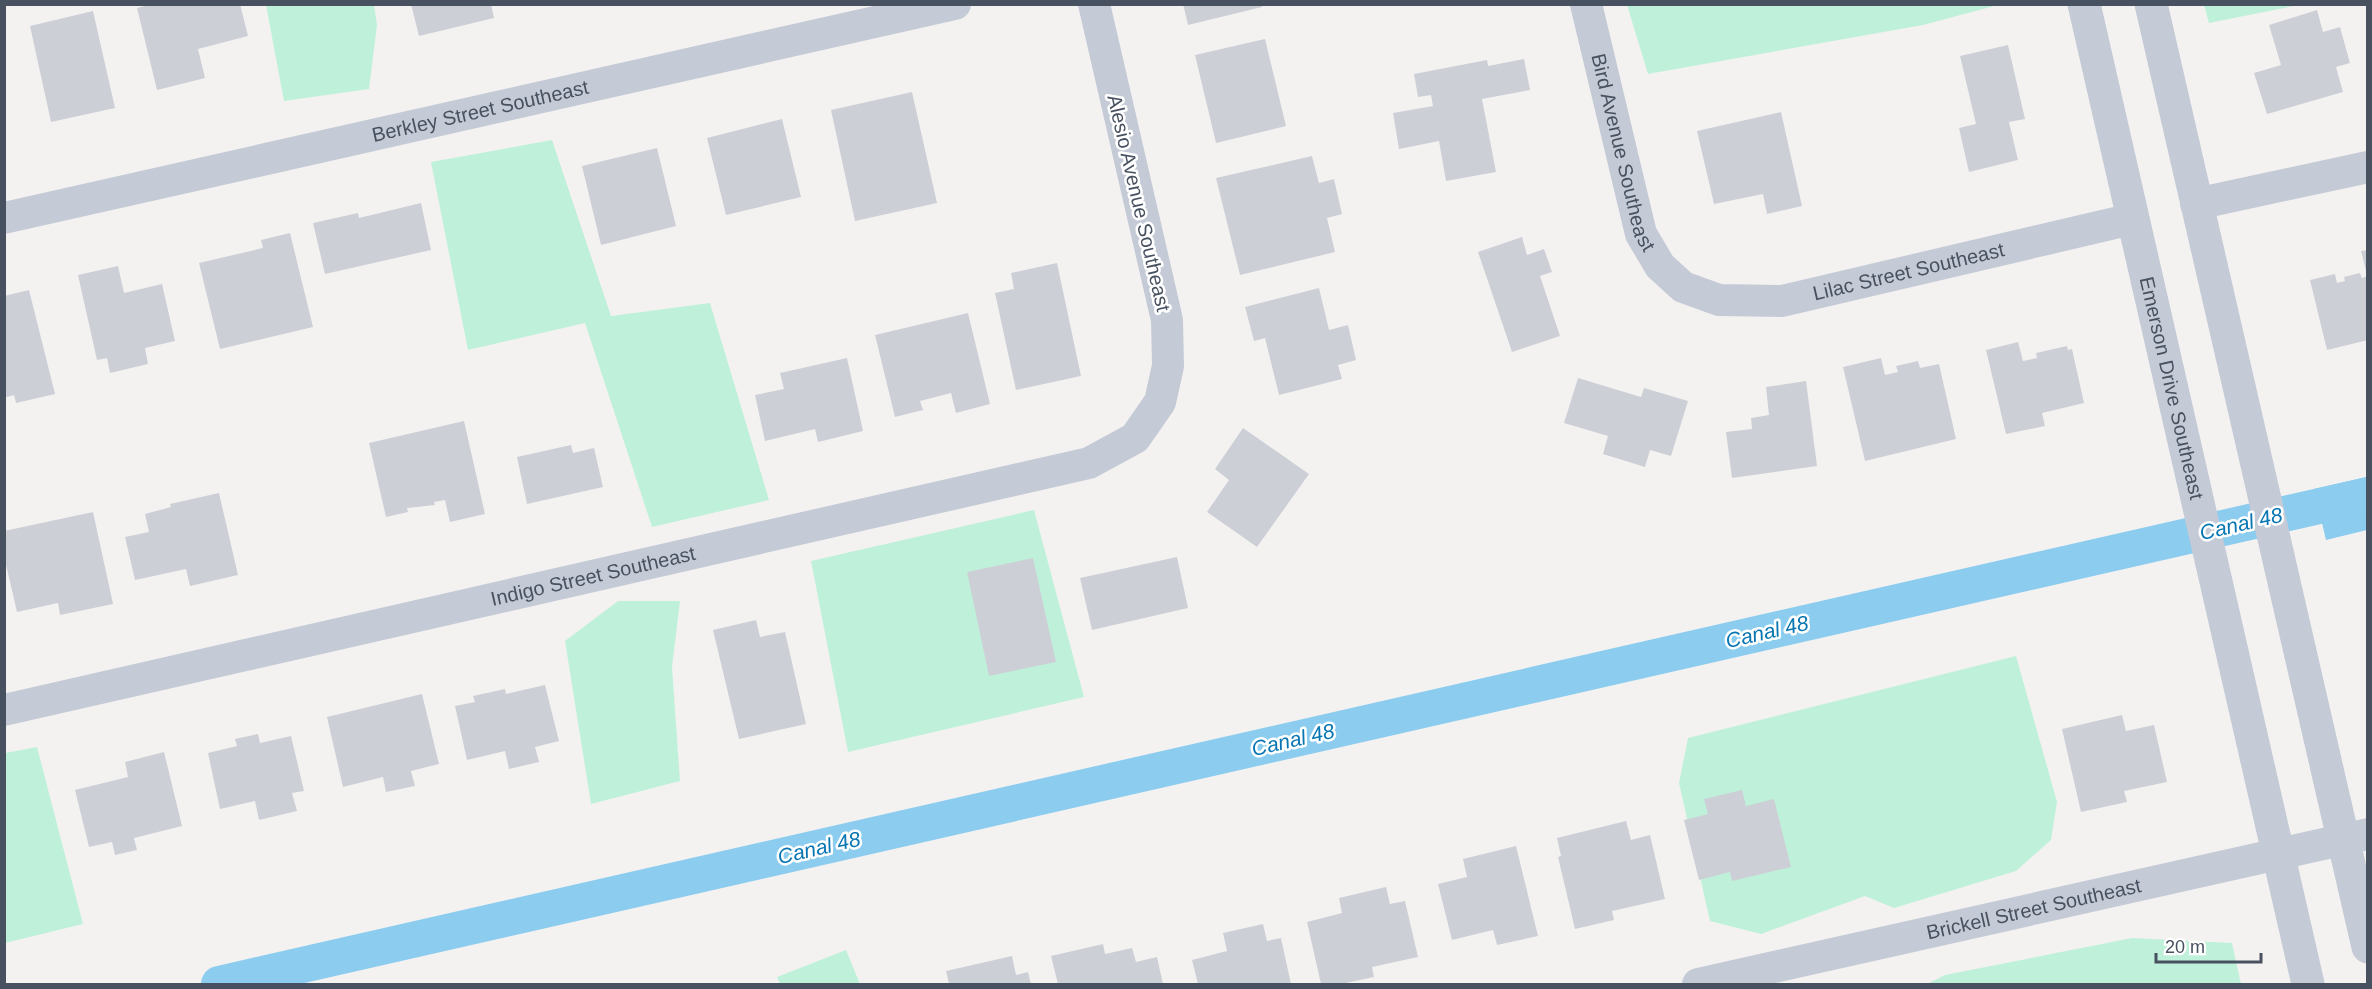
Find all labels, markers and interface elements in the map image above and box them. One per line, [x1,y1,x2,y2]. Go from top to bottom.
street label: Bird Avenue Southeast [1587,51,1660,256]
street label: Berkley Street Southeast [370,76,591,146]
street label: Alesio Avenue Southeast [1103,92,1175,314]
street label: Lilac Street Southeast [1811,238,2007,304]
street label: Emerson Drive Southeast [2136,275,2208,502]
water label: Canal 48 [2197,503,2285,544]
street label: Indigo Street Southeast [489,542,698,610]
water label: Canal 48 [1723,611,1811,652]
water label: Canal 48 [1249,719,1337,760]
water label: Canal 48 [775,827,863,868]
street label: Brickell Street Southeast [1924,874,2143,944]
scale bar [2156,926,2261,964]
text: 20 m [2165,937,2205,957]

